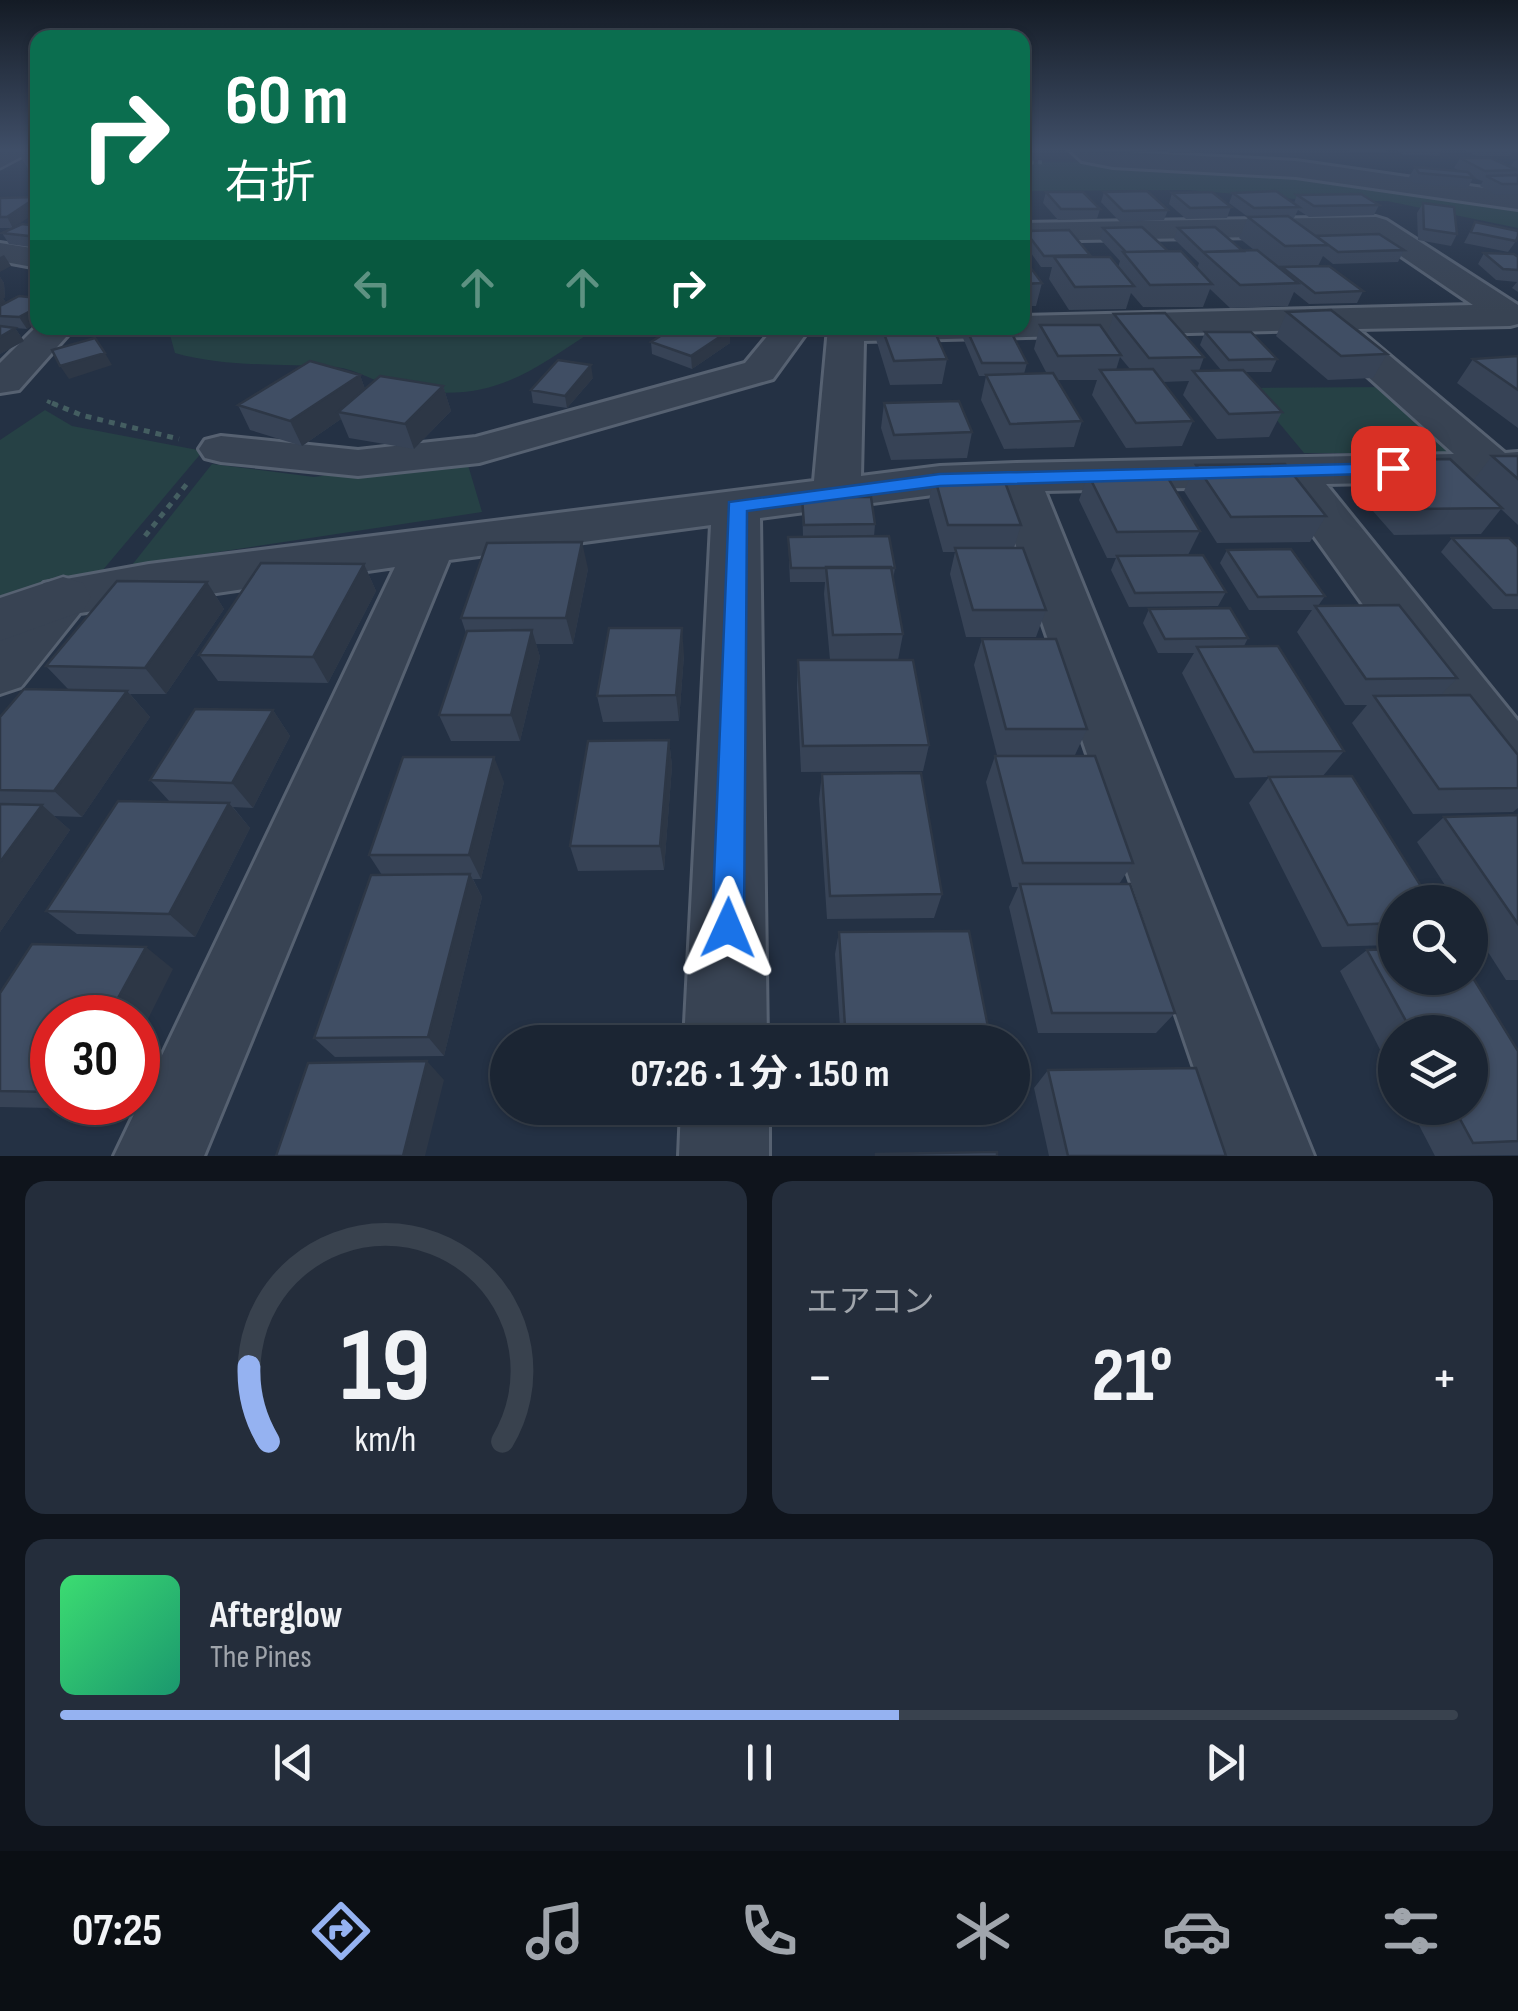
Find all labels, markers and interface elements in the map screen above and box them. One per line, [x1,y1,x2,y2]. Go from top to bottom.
text: 60 m [225,60,349,144]
icon: right [60,70,190,200]
text: 右折 [225,156,315,211]
icon: left [345,260,400,315]
icon: ahead [450,260,505,315]
icon: ahead [555,260,610,315]
icon: right [660,260,715,315]
pin [1351,426,1436,511]
icon: arrive [1366,441,1421,496]
position arrow [676,876,780,980]
map controls [1378,885,1488,1125]
button: search [1378,885,1488,995]
speed limit sign: 30 [30,995,160,1125]
button: layers [1378,1015,1488,1125]
text: 07:26 · 1 分 · 150 m [630,1052,890,1097]
text: エアコン [807,1283,935,1322]
text: 19 [341,1305,431,1430]
text: 21° [1092,1332,1173,1423]
text: − [807,1345,833,1412]
text: + [1431,1345,1458,1412]
text: km/h [355,1419,417,1462]
text: Afterglow [210,1593,343,1638]
text: The Pines [210,1638,312,1677]
icon: previous [266,1735,321,1790]
icon: pause [732,1735,787,1790]
icon: next [1198,1735,1253,1790]
icon: directions [306,1896,376,1966]
icon: music [520,1896,590,1966]
icon: phone [734,1896,804,1966]
icon: climate [948,1896,1018,1966]
icon: car [1162,1896,1232,1966]
icon: filters [1376,1896,1446,1966]
text: 07:25 [72,1904,162,1959]

